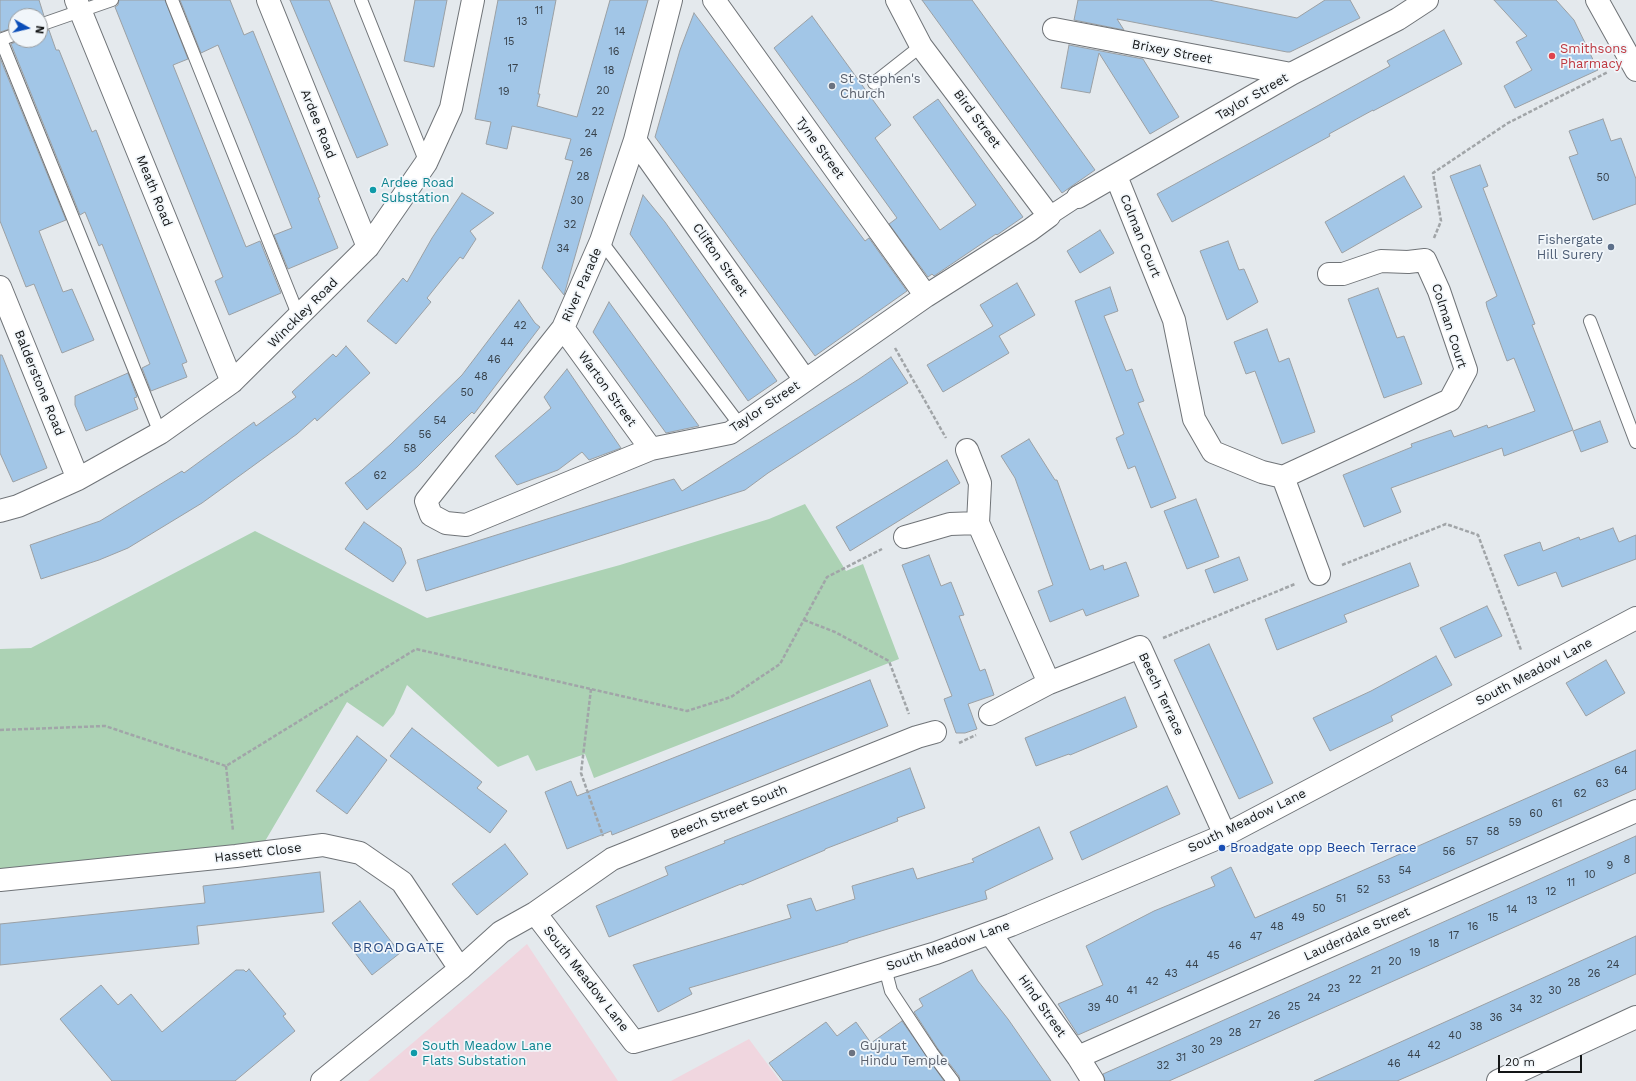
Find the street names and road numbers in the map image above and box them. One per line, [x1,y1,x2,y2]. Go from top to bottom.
street label: Brixey Street [1131,37,1213,67]
street label: Taylor Street [1213,70,1291,124]
street label: Ardee Road [297,87,339,161]
street label: Bird Street [950,87,1004,151]
street label: Tyne Street [792,114,848,182]
street label: Meath Road [133,153,175,229]
street label: Colman Court [1116,192,1164,280]
street label: Clifton Street [689,220,751,300]
street label: River Parade [559,246,605,324]
street label: Winckley Road [265,275,341,351]
street label: Colman Court [1428,282,1470,370]
street label: Balderstone Road [11,328,67,438]
street label: Warton Street [575,348,639,430]
street label: Taylor Street [727,378,803,436]
street label: South Meadow Lane [1473,635,1595,709]
street label: Beech Terrace [1135,650,1187,738]
street label: Beech Street South [668,781,790,843]
street label: South Meadow Lane [1185,786,1309,856]
street label: Hassett Close [214,840,302,866]
street label: Lauderdale Street [1302,904,1412,964]
street label: South Meadow Lane [884,918,1012,974]
street label: South Meadow Lane [540,923,632,1035]
street label: Hind Street [1015,972,1069,1040]

